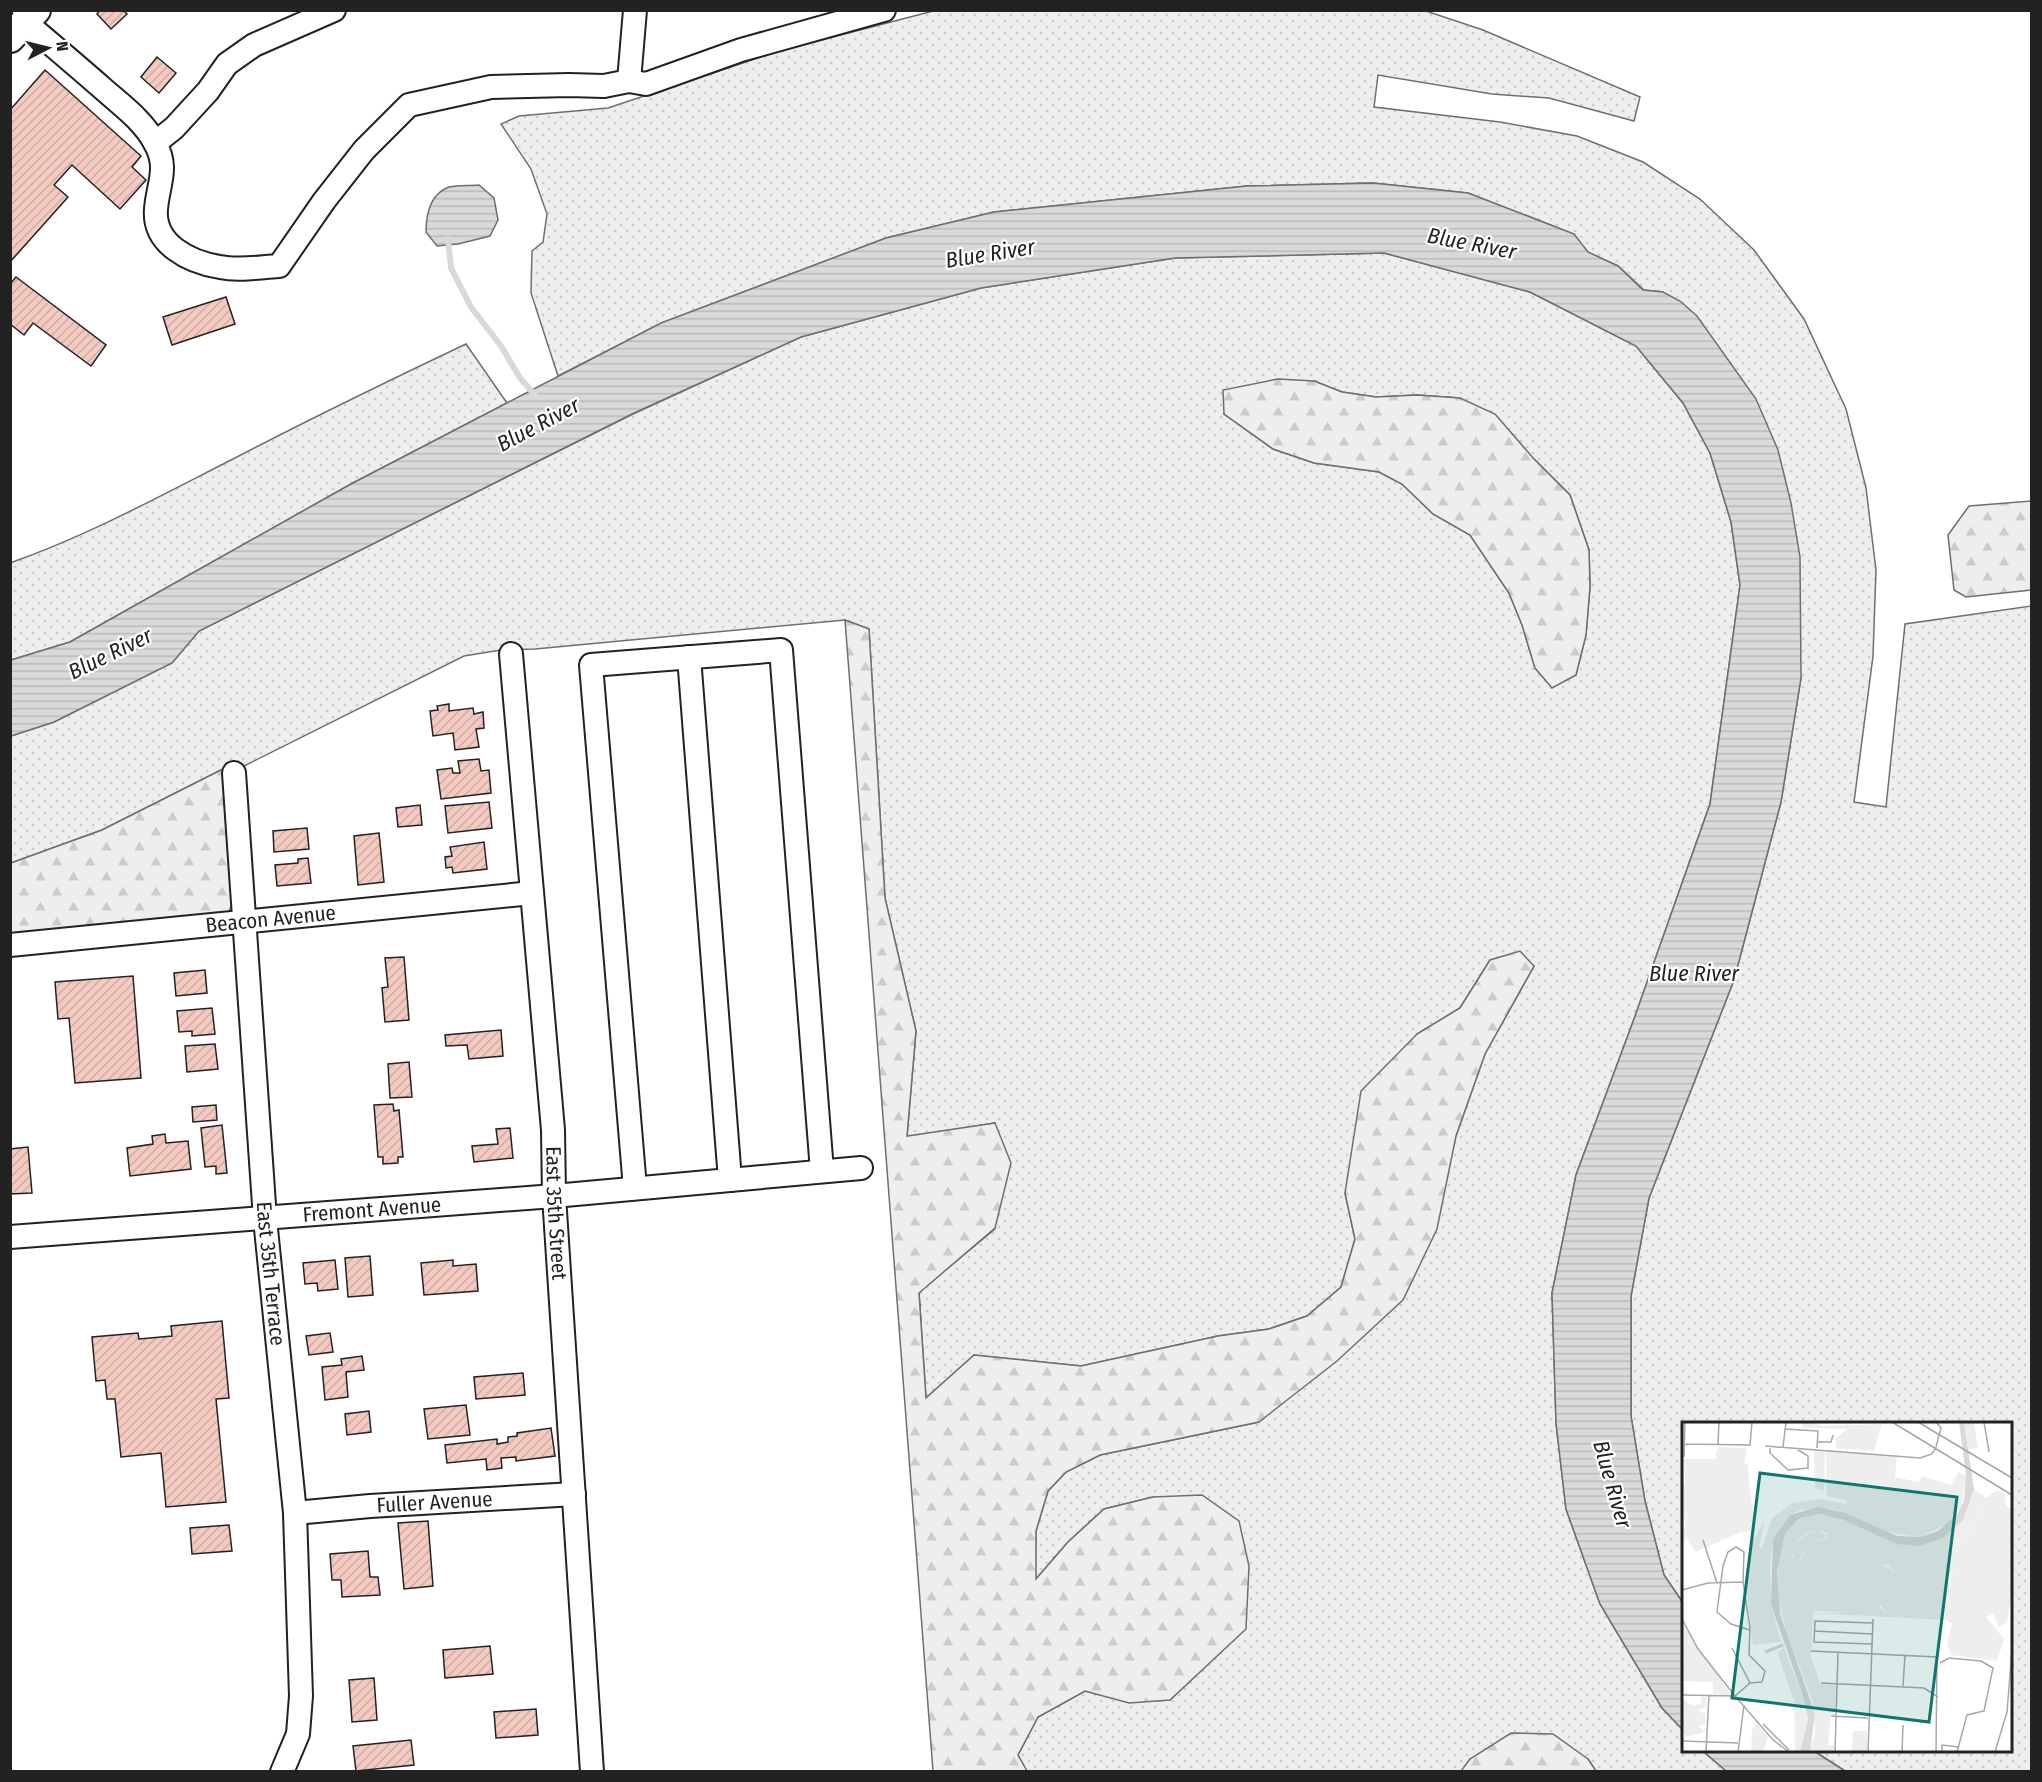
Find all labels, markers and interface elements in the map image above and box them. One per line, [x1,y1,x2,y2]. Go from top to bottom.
north arrow [18,18,78,78]
text: N [52,40,72,52]
water label: Blue River [1425,222,1520,266]
water label: Blue River [944,233,1038,274]
water label: Blue River [492,391,585,457]
water label: Blue River [64,621,158,685]
street label: Beacon Avenue [204,900,337,938]
water label: Blue River [1649,960,1740,987]
street label: East 35th Street [540,1146,573,1281]
street label: Fremont Avenue [302,1192,442,1228]
street label: East 35th Terrace [251,1201,291,1347]
inset map [1682,1422,2012,1752]
water label: Blue River [1587,1437,1638,1532]
street label: Fuller Avenue [376,1486,493,1519]

